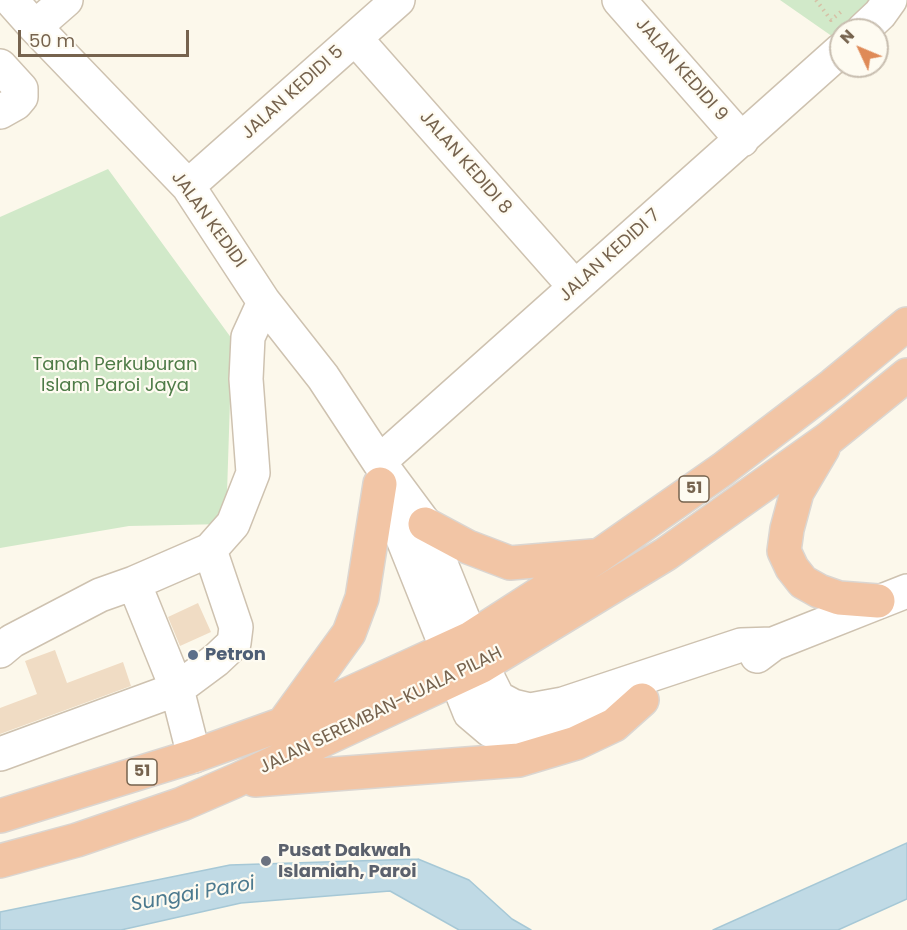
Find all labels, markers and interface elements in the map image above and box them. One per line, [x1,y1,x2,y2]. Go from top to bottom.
street label: JALAN KEDIDI 9 [630,14,732,126]
scale bar [21,18,192,56]
north arrow [829,18,889,78]
text: N [835,24,860,49]
text: 50 m [29,28,75,53]
street label: JALAN KEDIDI 5 [238,42,348,144]
street label: JALAN KEDIDI 8 [414,107,516,219]
street label: JALAN KEDIDI [166,168,250,272]
street label: JALAN KEDIDI 7 [555,205,665,307]
park label: Tanah Perkuburan Islam Paroi Jaya [32,354,198,397]
road number: 51 [679,476,709,502]
street label: JALAN SEREMBAN-KUALA PILAH [256,643,506,779]
place label: Petron [205,644,266,666]
marker: Petron [186,648,200,662]
road number: 51 [127,759,157,785]
place label: Pusat Dakwah Islamiah, Paroi [278,840,417,882]
marker: Pusat Dakwah Islamiah, Paroi [259,854,273,868]
water label: Sungai Paroi [129,872,257,918]

